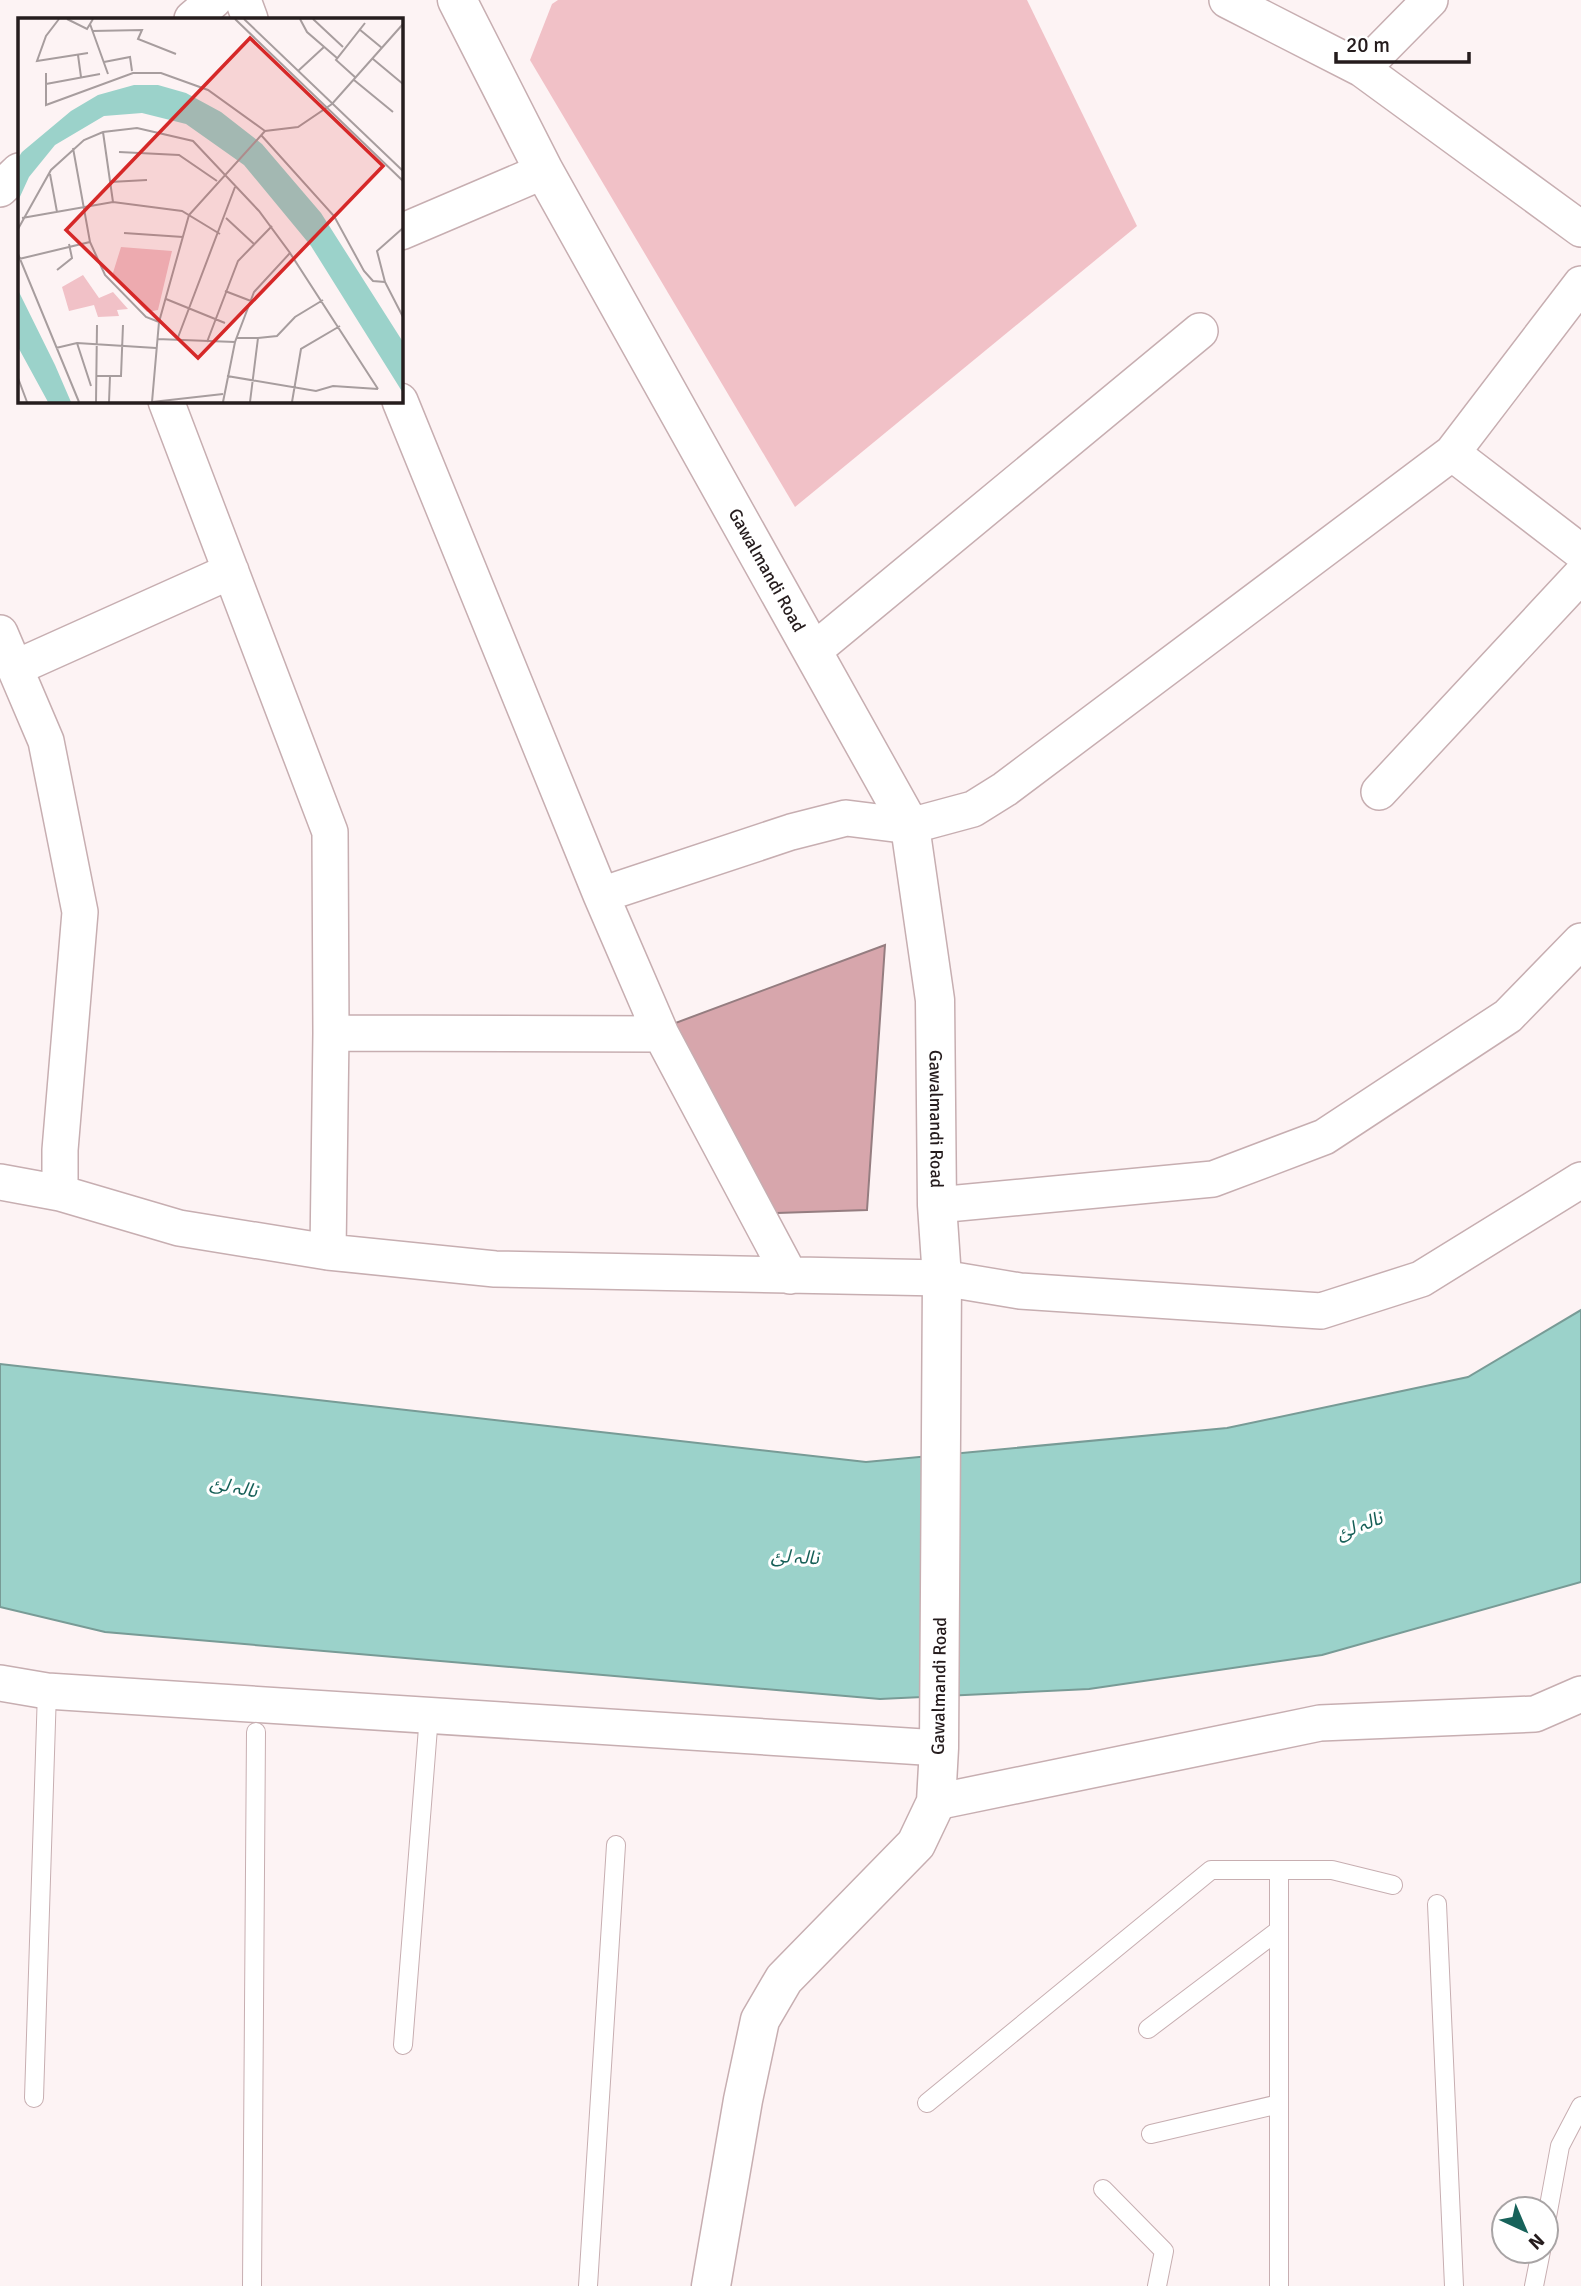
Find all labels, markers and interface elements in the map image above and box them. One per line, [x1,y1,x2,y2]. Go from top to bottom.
inset map [18,18,402,402]
scale bar [1336,21,1469,65]
text: 20 m [1346,32,1390,58]
street label: Gawalmandi Road [724,504,810,636]
street label: Gawalmandi Road [924,1050,948,1188]
water label: نالہ لئ [208,1471,261,1504]
water label: نالہ لئ [1333,1505,1388,1546]
water label: نالہ لئ [770,1544,821,1570]
street label: Gawalmandi Road [927,1617,951,1755]
north arrow [1490,2195,1560,2265]
text: N [1523,2228,1549,2255]

